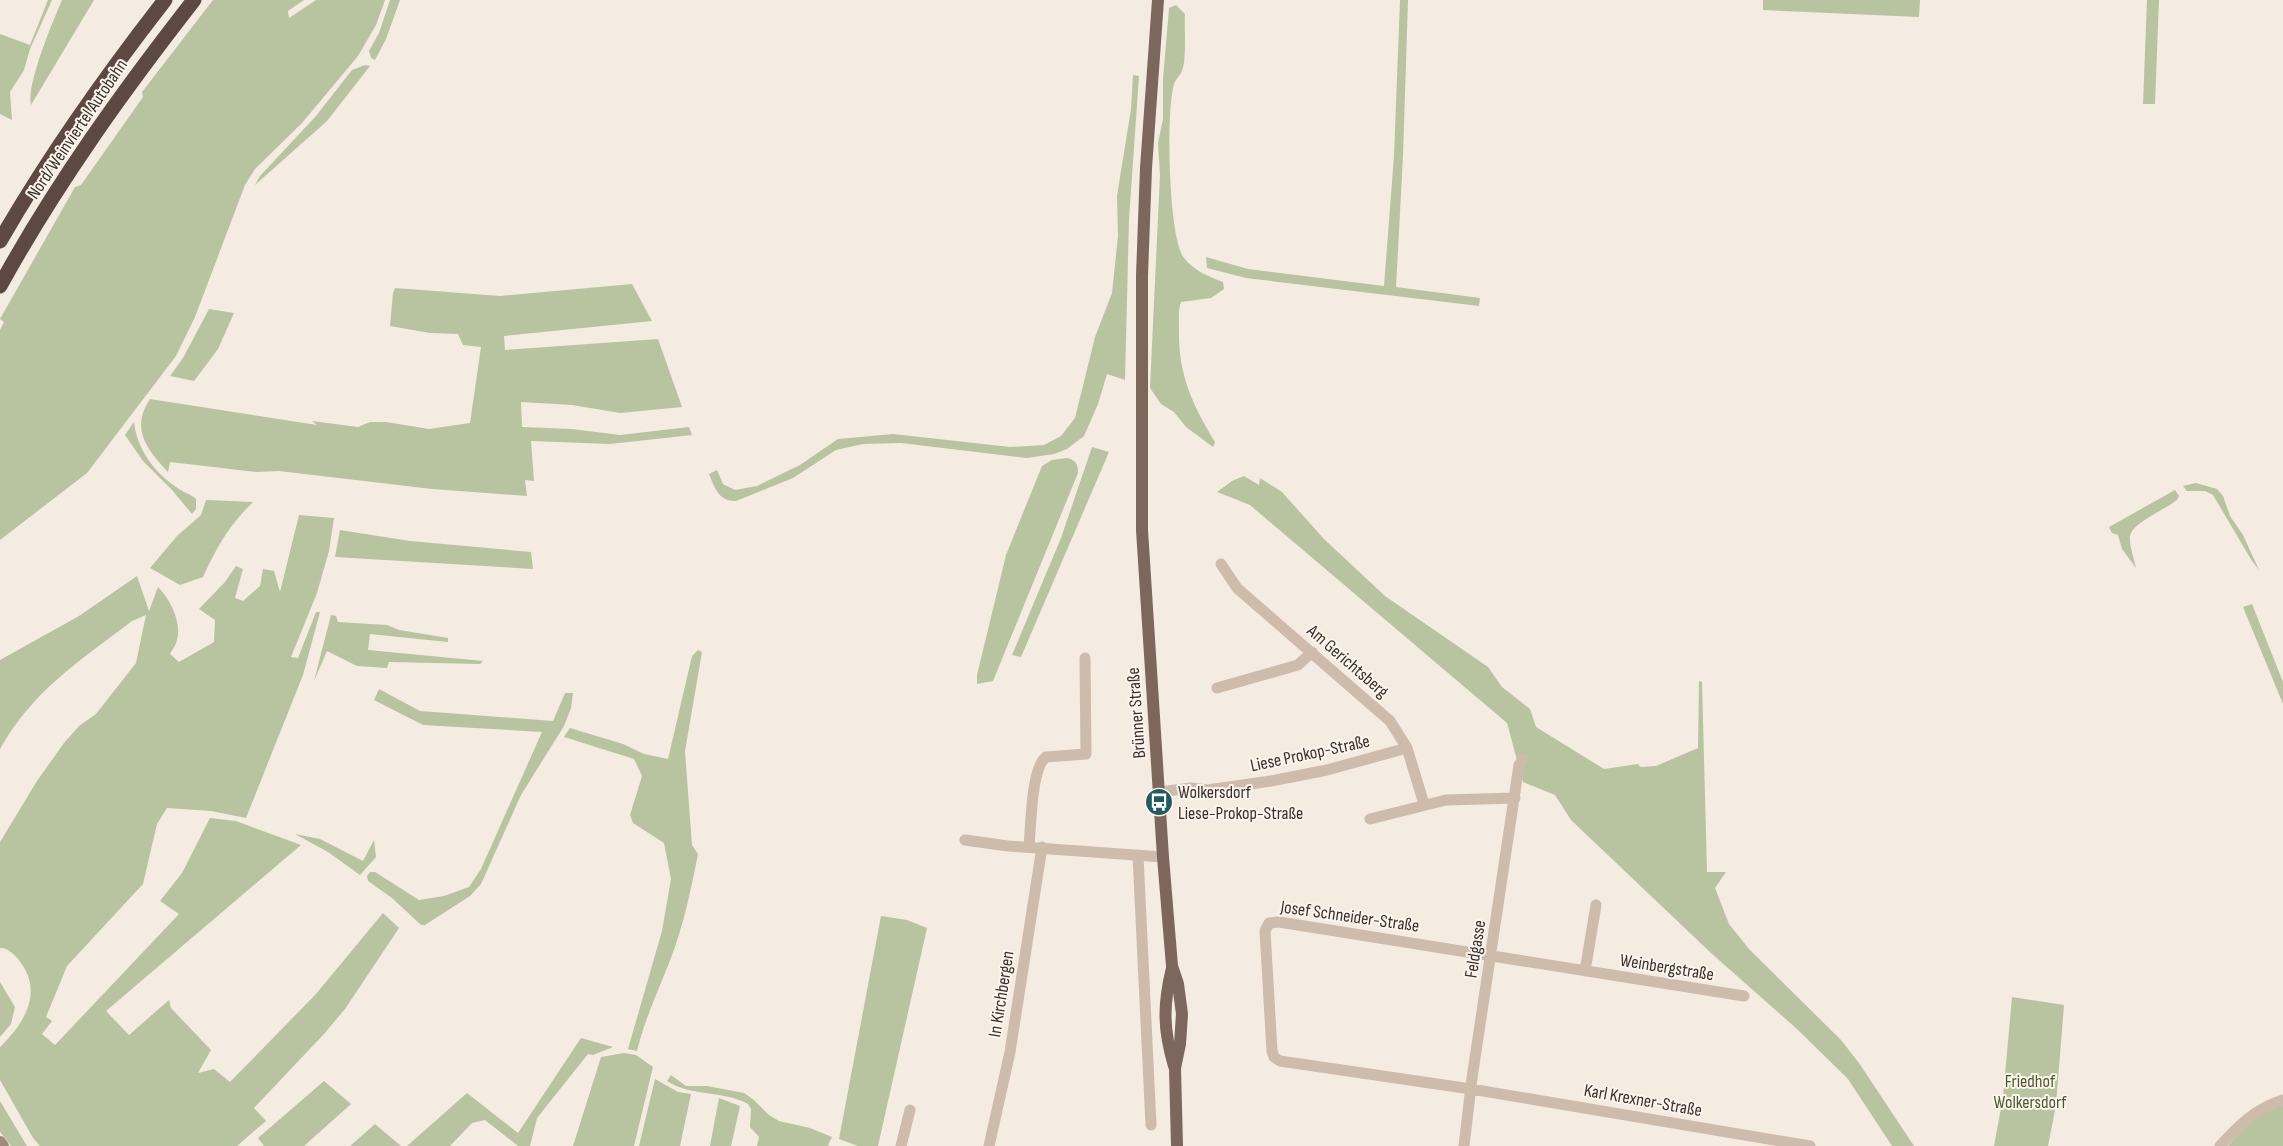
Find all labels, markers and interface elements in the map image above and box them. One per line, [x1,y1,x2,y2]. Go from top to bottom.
street label: Nord/Weinviertel Autobahn [23,55,132,203]
street label: Am Gerichtsberg [1302,620,1393,702]
street label: Brünner Straße [1123,667,1150,759]
street label: Liese Prokop-Straße [1248,731,1372,776]
place label: Wolkersdorf Liese-Prokop-Straße [1178,782,1303,824]
bus stop icon: Wolkersdorf Liese-Prokop-Straße [1144,787,1174,817]
street label: Josef Schneider-Straße [1278,896,1421,937]
street label: Feldgasse [1461,919,1490,980]
street label: In Kirchbergen [984,949,1019,1039]
street label: Weinbergstraße [1618,950,1715,985]
park label: Friedhof Wolkersdorf [1994,1071,2067,1113]
street label: Karl Krexner-Straße [1582,1080,1704,1121]

